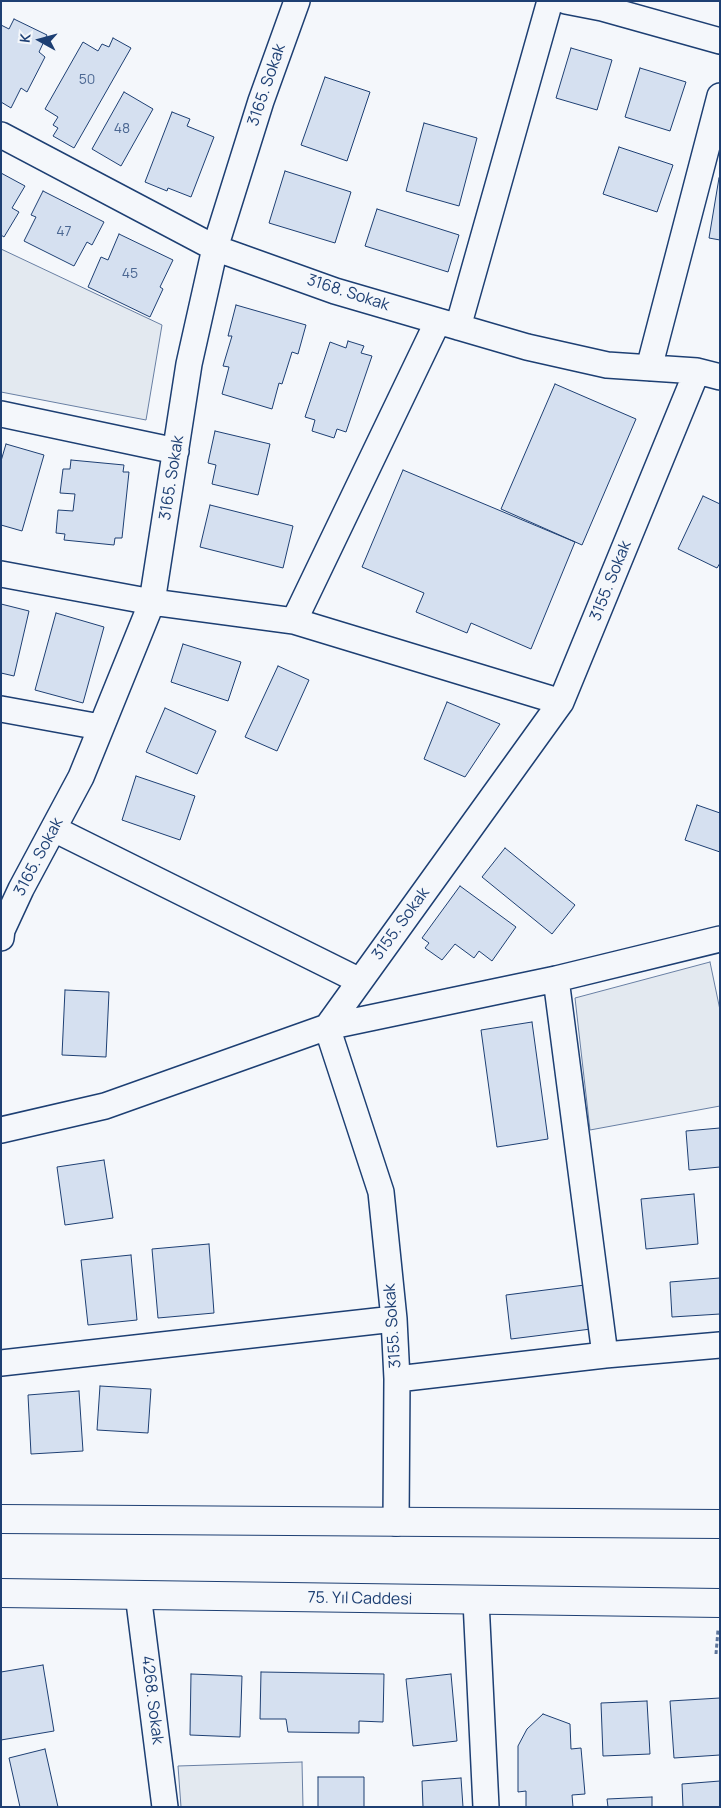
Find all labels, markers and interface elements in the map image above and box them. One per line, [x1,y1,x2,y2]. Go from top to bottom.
north arrow [15,15,65,65]
text: K [15,32,35,44]
street label: 3165. Sokak [244,41,290,129]
house number: 50 [79,72,95,88]
house number: 48 [114,121,130,137]
house number: 47 [56,224,72,240]
house number: 45 [122,266,138,282]
street label: 3168. Sokak [304,271,392,315]
street label: 3165. Sokak [156,434,188,522]
street label: 3155. Sokak [586,538,636,624]
street label: 3165. Sokak [10,815,68,899]
street label: 3155. Sokak [368,884,434,964]
street label: 3155. Sokak [380,1283,406,1369]
street label: 75. Yıl Caddesi [307,1588,413,1610]
street label: 4268. Sokak [137,1655,167,1745]

